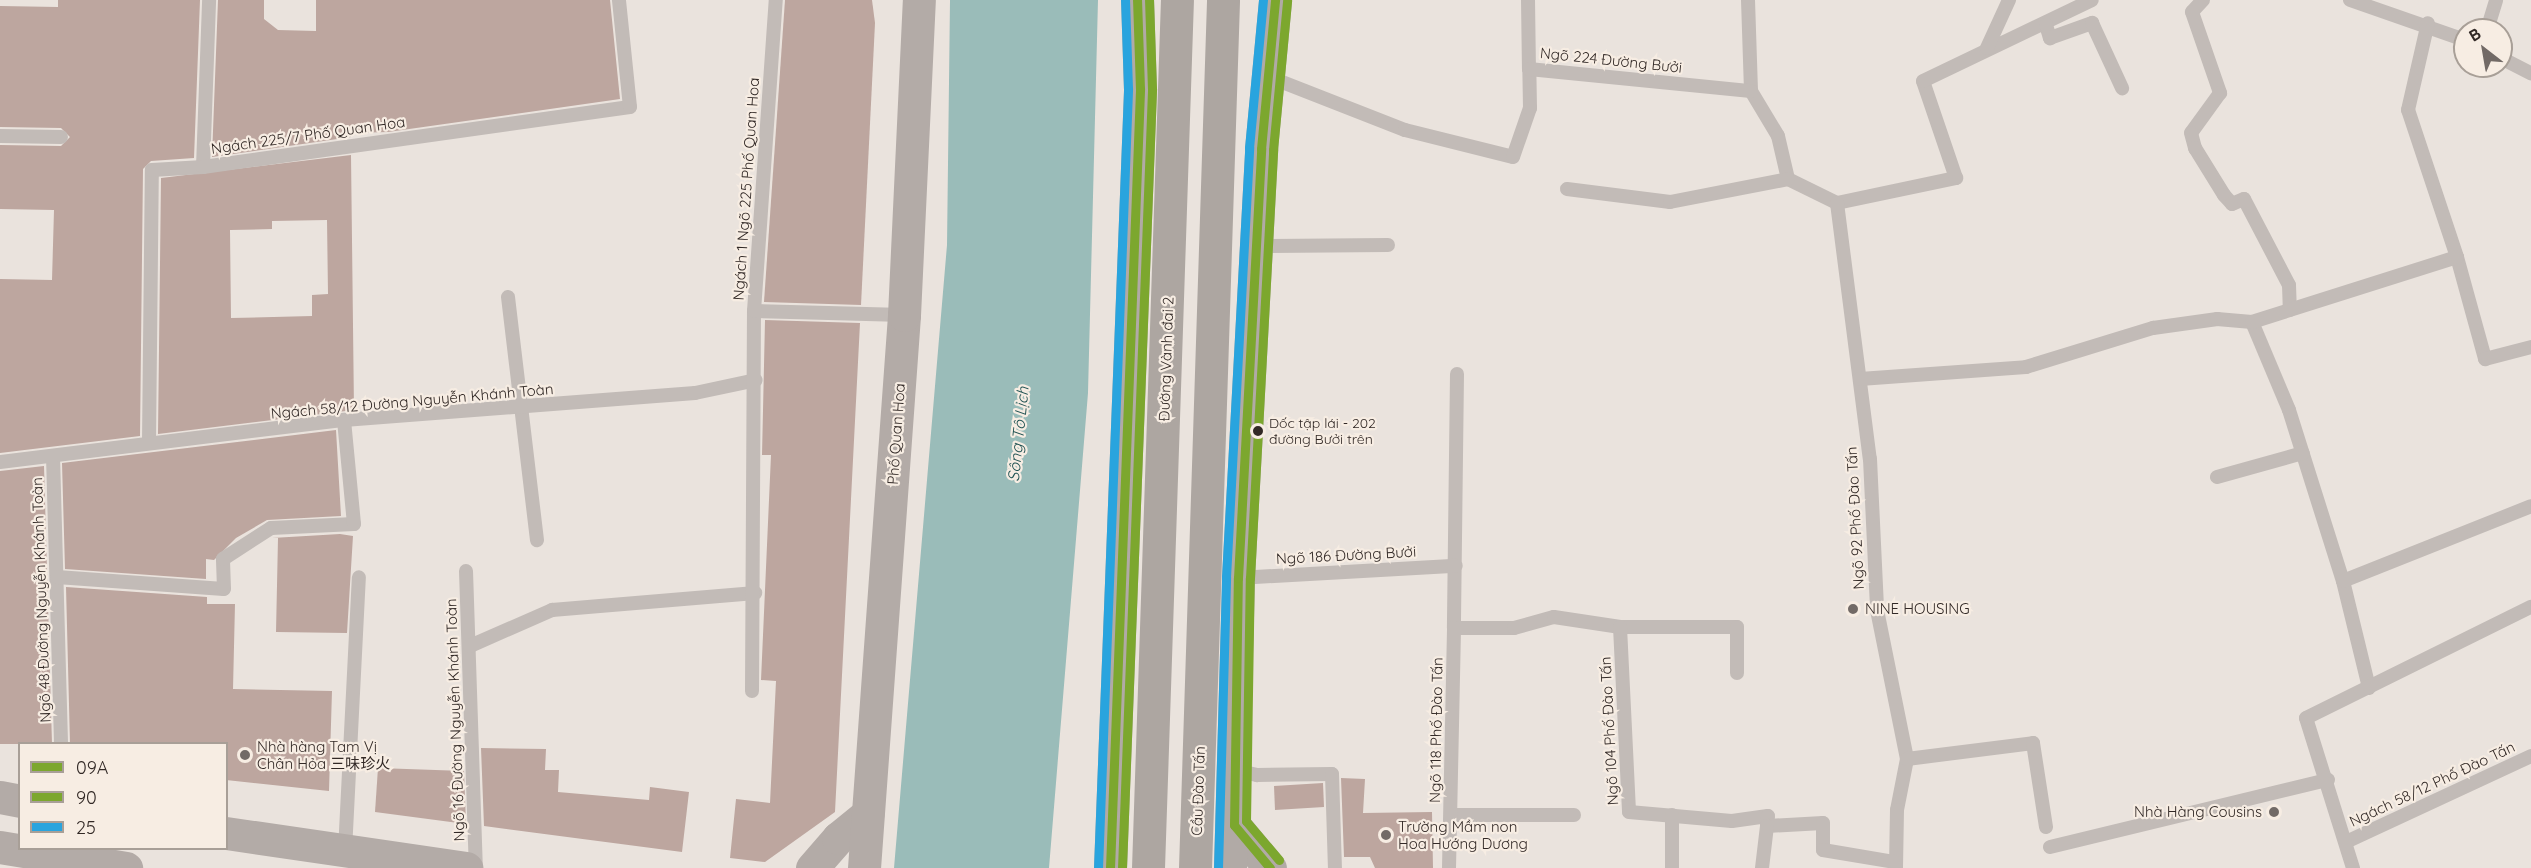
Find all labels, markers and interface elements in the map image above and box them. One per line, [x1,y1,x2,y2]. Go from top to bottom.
north arrow [2453,18,2513,78]
text: B [2465,23,2484,46]
street label: Ngõ 224 Đường Bưởi [1539,44,1683,76]
street label: Ngách 1 Ngõ 225 Phố Quan Hoa [729,77,763,301]
street label: Ngách 225/7 Phố Quan Hoa [210,112,406,158]
street label: Đường Vành đai 2 [1155,296,1177,422]
street label: Ngách 58/12 Đường Nguyễn Khánh Toàn [270,380,554,422]
street label: Phố Quan Hoa [883,383,909,485]
water label: Sông Tô Lịch [1003,386,1033,482]
place label: Dốc tập lái - 202 đường Bưởi trên [1269,415,1376,448]
marker: Dốc tập lái - 202 đường Bưởi trên [1252,425,1264,437]
street label: Ngõ 92 Phố Đào Tấn [1842,446,1868,590]
street label: Ngõ 48 Đường Nguyễn Khánh Toàn [28,477,54,723]
street label: Ngõ 186 Đường Bưởi [1275,542,1417,568]
street label: Ngõ 16 Đường Nguyễn Khánh Toàn [442,598,468,842]
place label: NINE HOUSING [1865,600,1970,618]
marker: NINE HOUSING [1846,602,1860,616]
street label: Ngõ 104 Phố Đào Tấn [1596,656,1622,806]
street label: Ngõ 118 Phố Đào Tấn [1426,657,1446,803]
place label: Nhà hàng Tam Vị Chân Hỏa 三味珍火 [257,737,390,772]
street label: Ngách 58/12 Phố Đào Tấn [2346,738,2518,830]
legend [18,742,228,850]
street label: Cầu Đào Tấn [1187,746,1209,836]
marker: Nhà hàng Tam Vị Chân Hỏa 三味珍火 [238,748,252,762]
text: 09A [76,756,108,779]
text: 90 [76,786,97,809]
place label: Nhà Hàng Cousins [2134,803,2262,821]
marker: Nhà Hàng Cousins [2267,805,2281,819]
text: 25 [76,816,96,839]
place label: Trường Mầm non Hoa Hướng Dương [1398,817,1528,852]
marker: Trường Mầm non Hoa Hướng Dương [1379,828,1393,842]

